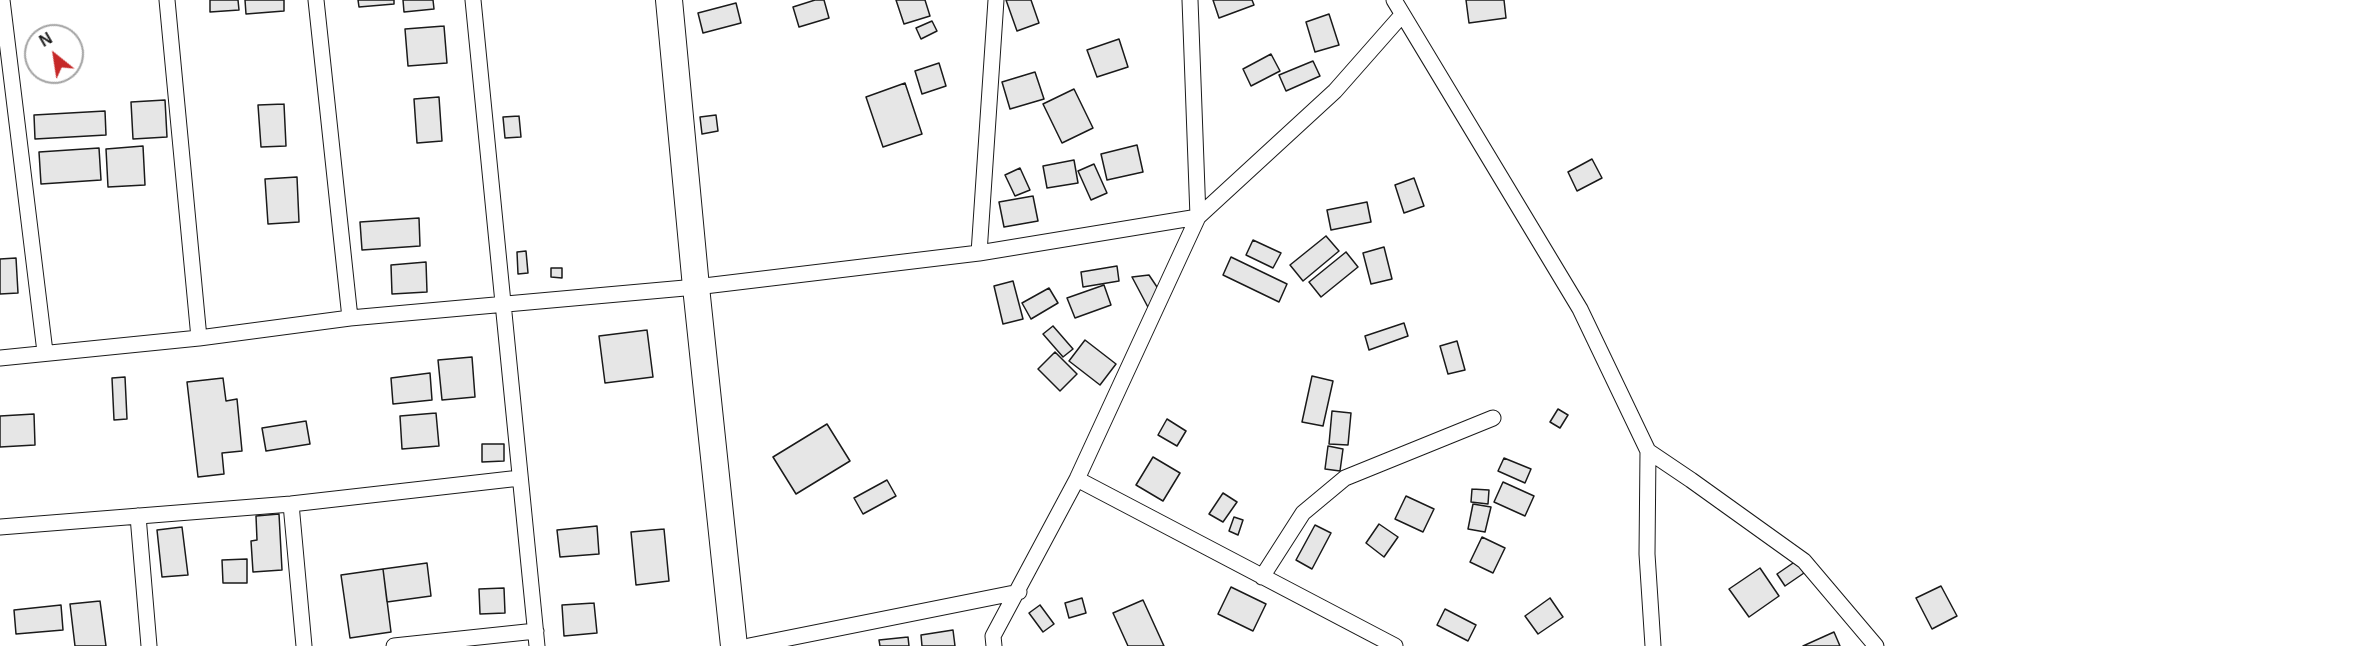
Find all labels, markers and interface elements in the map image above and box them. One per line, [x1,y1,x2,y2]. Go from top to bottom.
north arrow [24,24,84,84]
text: N [36,29,55,50]

